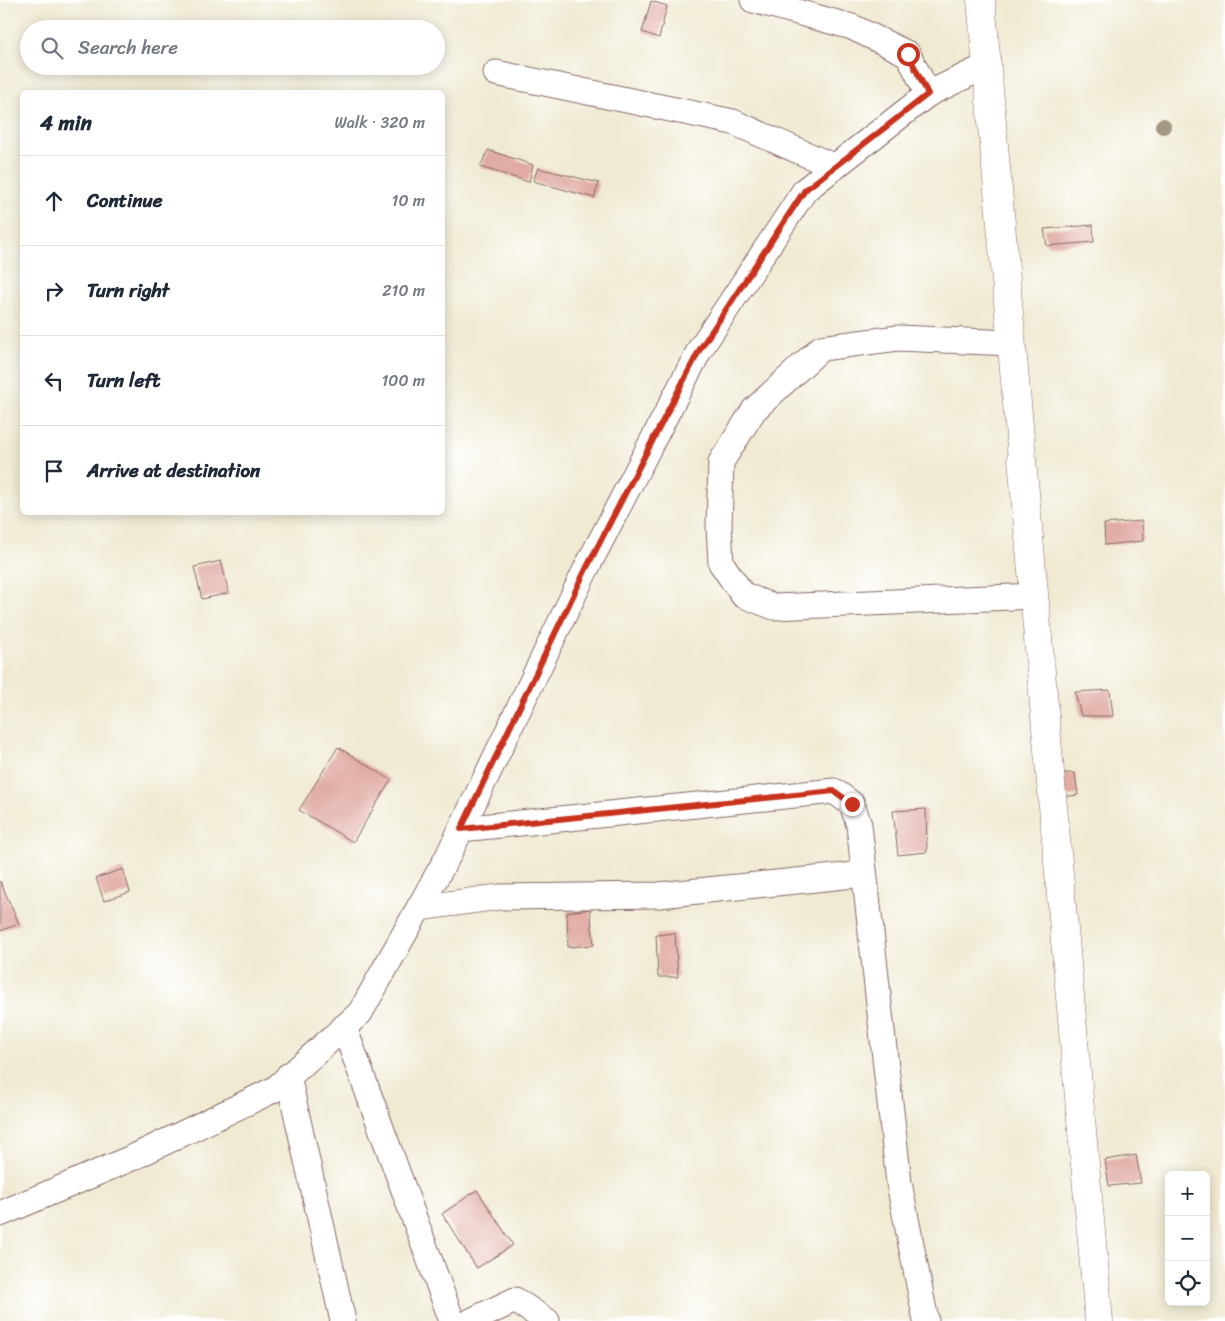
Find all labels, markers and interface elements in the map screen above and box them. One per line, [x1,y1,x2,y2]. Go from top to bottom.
search box [20,20,445,75]
text: Search here [78,31,178,64]
icon: search [38,34,66,62]
route start [897,43,920,66]
text: 4 min [40,104,92,142]
text: Walk · 320 m [334,108,425,137]
text: Continue [87,184,163,217]
text: 10 m [392,186,425,215]
icon: ahead [40,187,68,215]
text: Turn right [87,274,169,307]
text: 210 m [382,276,425,305]
icon: right [40,277,68,305]
text: Turn left [87,364,160,397]
text: 100 m [381,366,425,395]
icon: left [40,367,68,395]
text: Arrive at destination [87,454,260,487]
icon: arrive [40,457,68,485]
route end [841,793,864,816]
map controls [1165,1171,1210,1306]
button: + [1165,1171,1210,1216]
button: − [1165,1216,1210,1261]
button: locate [1165,1261,1210,1306]

